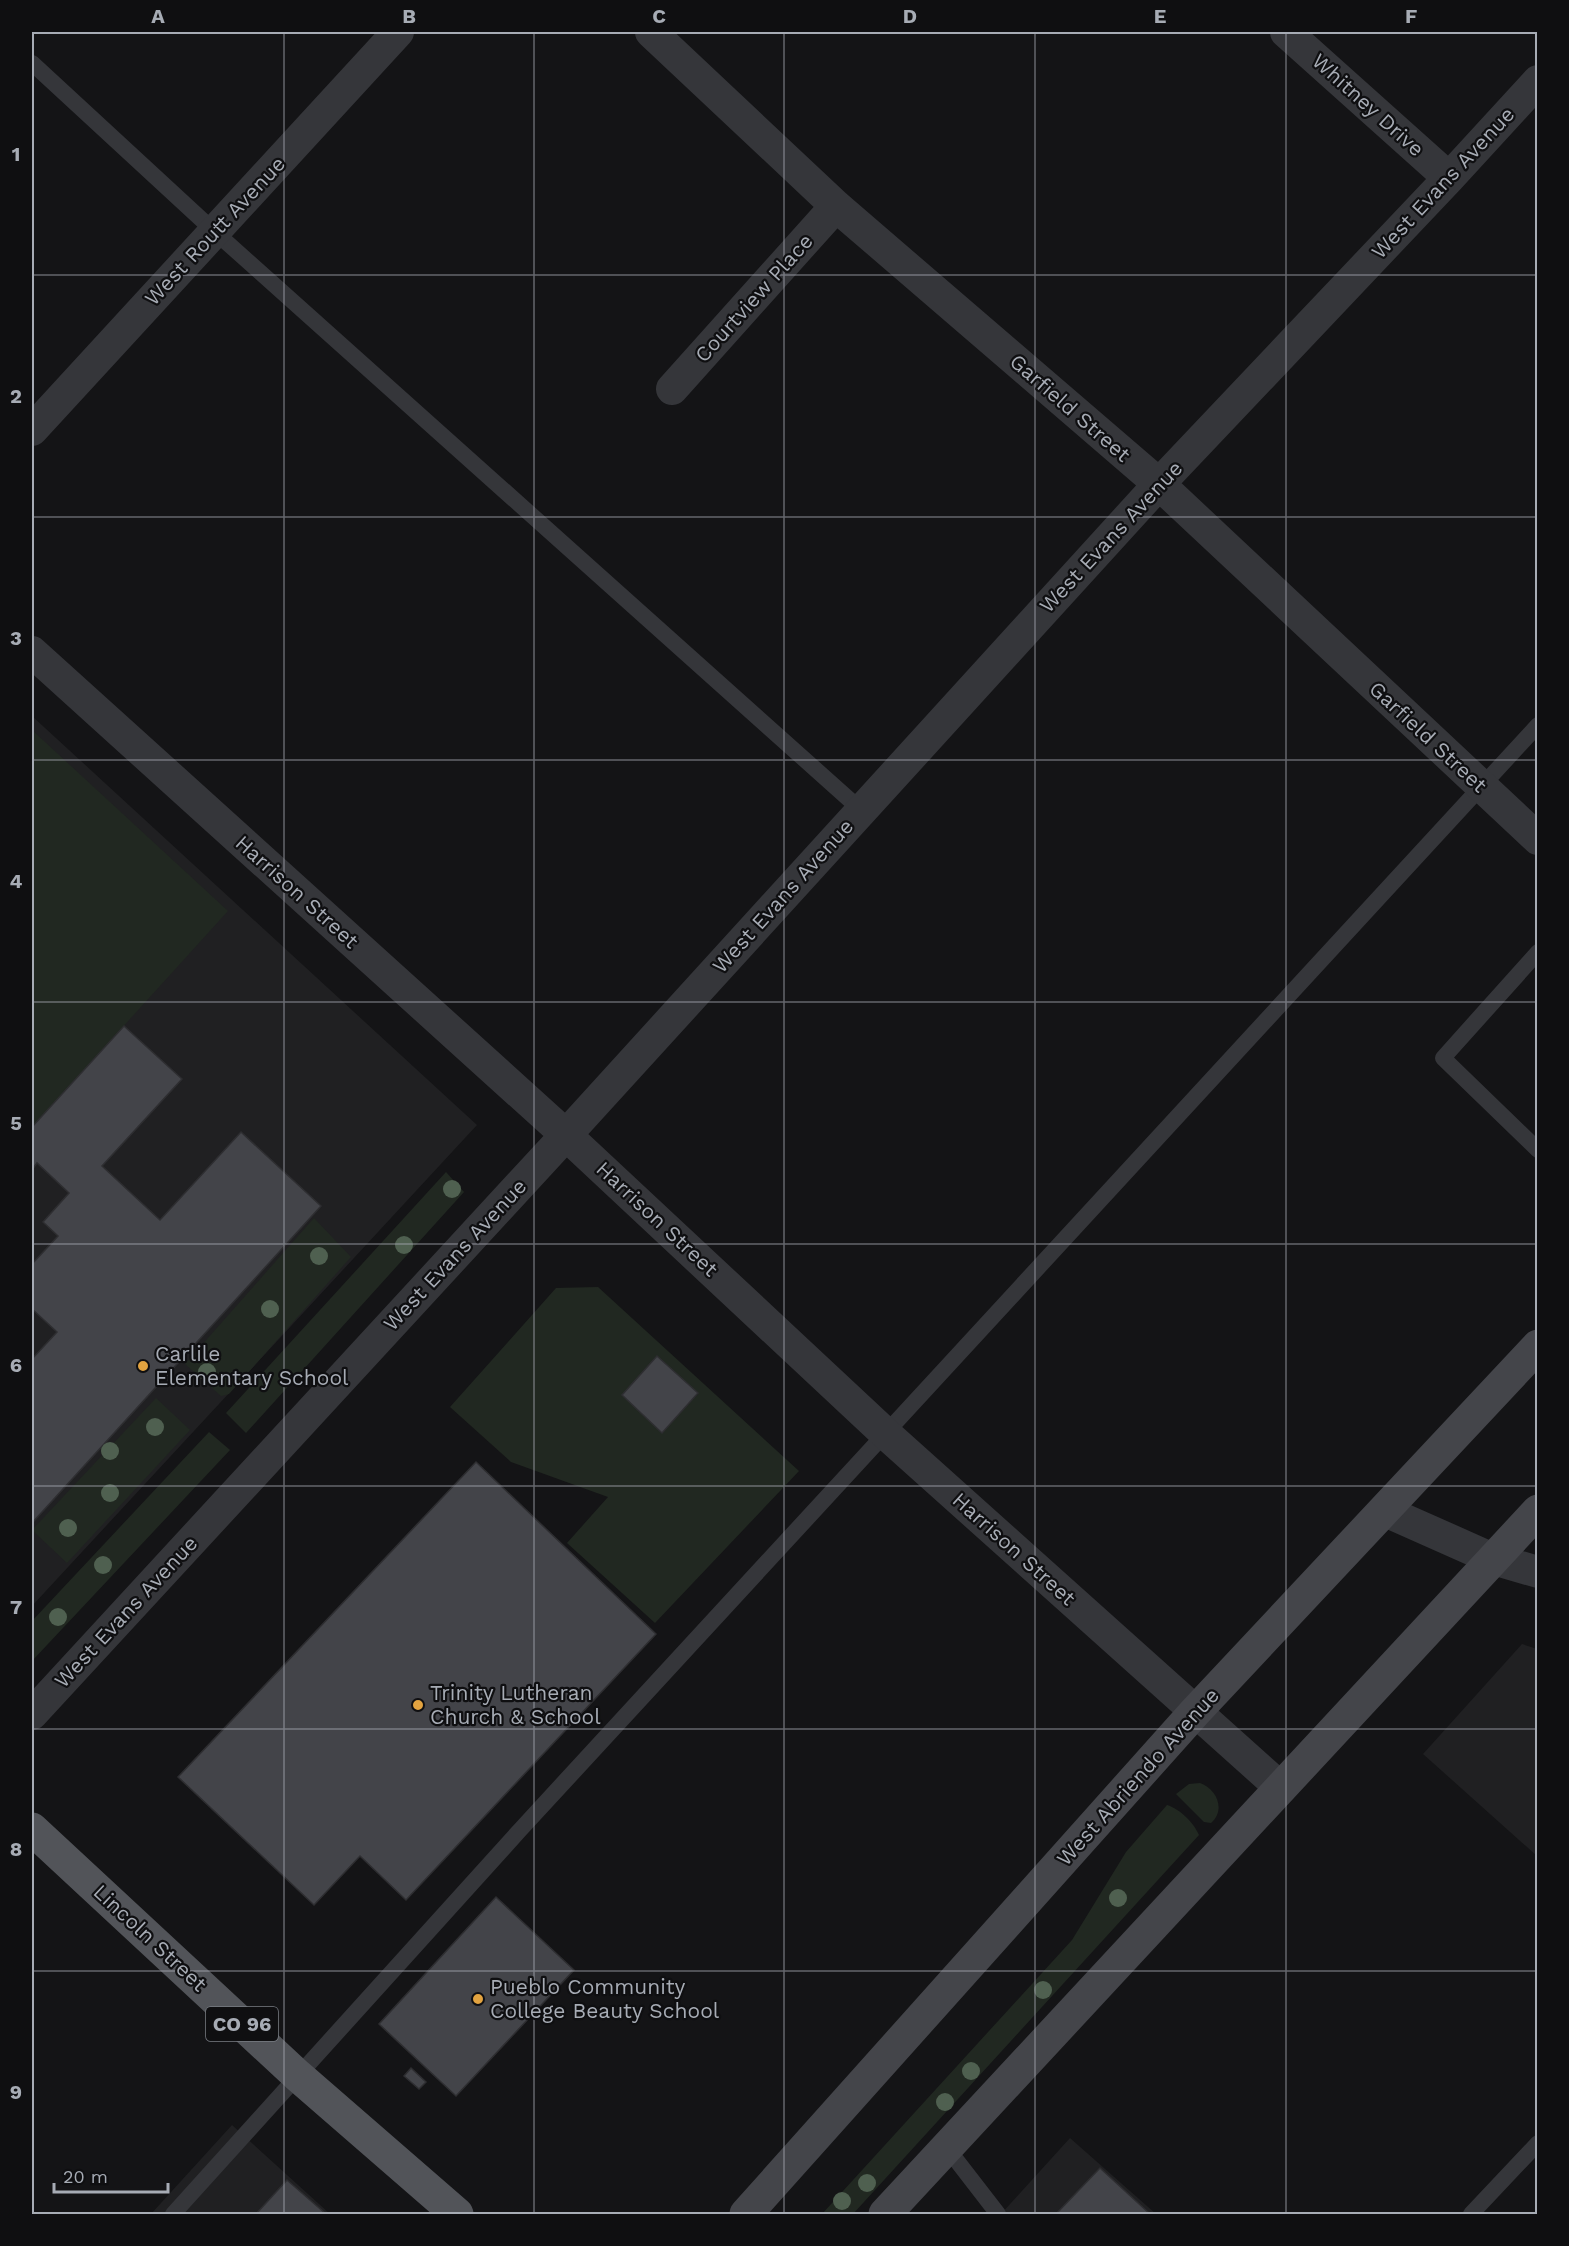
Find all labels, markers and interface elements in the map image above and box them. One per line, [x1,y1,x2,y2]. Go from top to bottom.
text: A [151,4,165,28]
text: B [402,4,416,28]
text: C [652,4,666,28]
text: D [903,4,917,28]
text: E [1154,4,1166,28]
text: F [1405,4,1417,28]
street label: Whitney Drive [1307,48,1429,161]
street label: West Evans Avenue [1366,102,1519,264]
text: 1 [12,142,20,166]
street label: West Routt Avenue [139,151,290,310]
street label: Courtview Place [689,228,818,367]
street label: Garfield Street [1005,348,1136,467]
text: 2 [10,384,22,408]
street label: West Evans Avenue [1034,456,1187,618]
text: 3 [10,626,22,650]
street label: Garfield Street [1364,676,1492,798]
street label: West Evans Avenue [707,814,858,978]
street label: Harrison Street [231,830,364,954]
text: 4 [10,869,23,893]
text: 5 [10,1111,22,1135]
street label: Harrison Street [591,1156,723,1281]
street label: West Evans Avenue [378,1174,531,1336]
place label: Carlile Elementary School [155,1341,349,1390]
text: 6 [10,1353,22,1377]
marker: Carlile Elementary School [136,1359,150,1373]
street label: Harrison Street [948,1487,1081,1611]
street label: West Evans Avenue [49,1531,202,1693]
text: 7 [10,1595,22,1619]
place label: Trinity Lutheran Church & School [430,1680,601,1729]
street label: West Abriendo Avenue [1051,1683,1224,1871]
marker: Trinity Lutheran Church & School [411,1698,425,1712]
text: 8 [10,1837,22,1861]
street label: Lincoln Street [89,1879,212,1996]
place label: Pueblo Community College Beauty School [490,1974,720,2023]
marker: Pueblo Community College Beauty School [471,1992,485,2006]
road number: CO 96 [206,2007,278,2041]
text: 9 [10,2080,22,2104]
scale bar [54,2156,168,2194]
text: 20 m [63,2166,108,2187]

